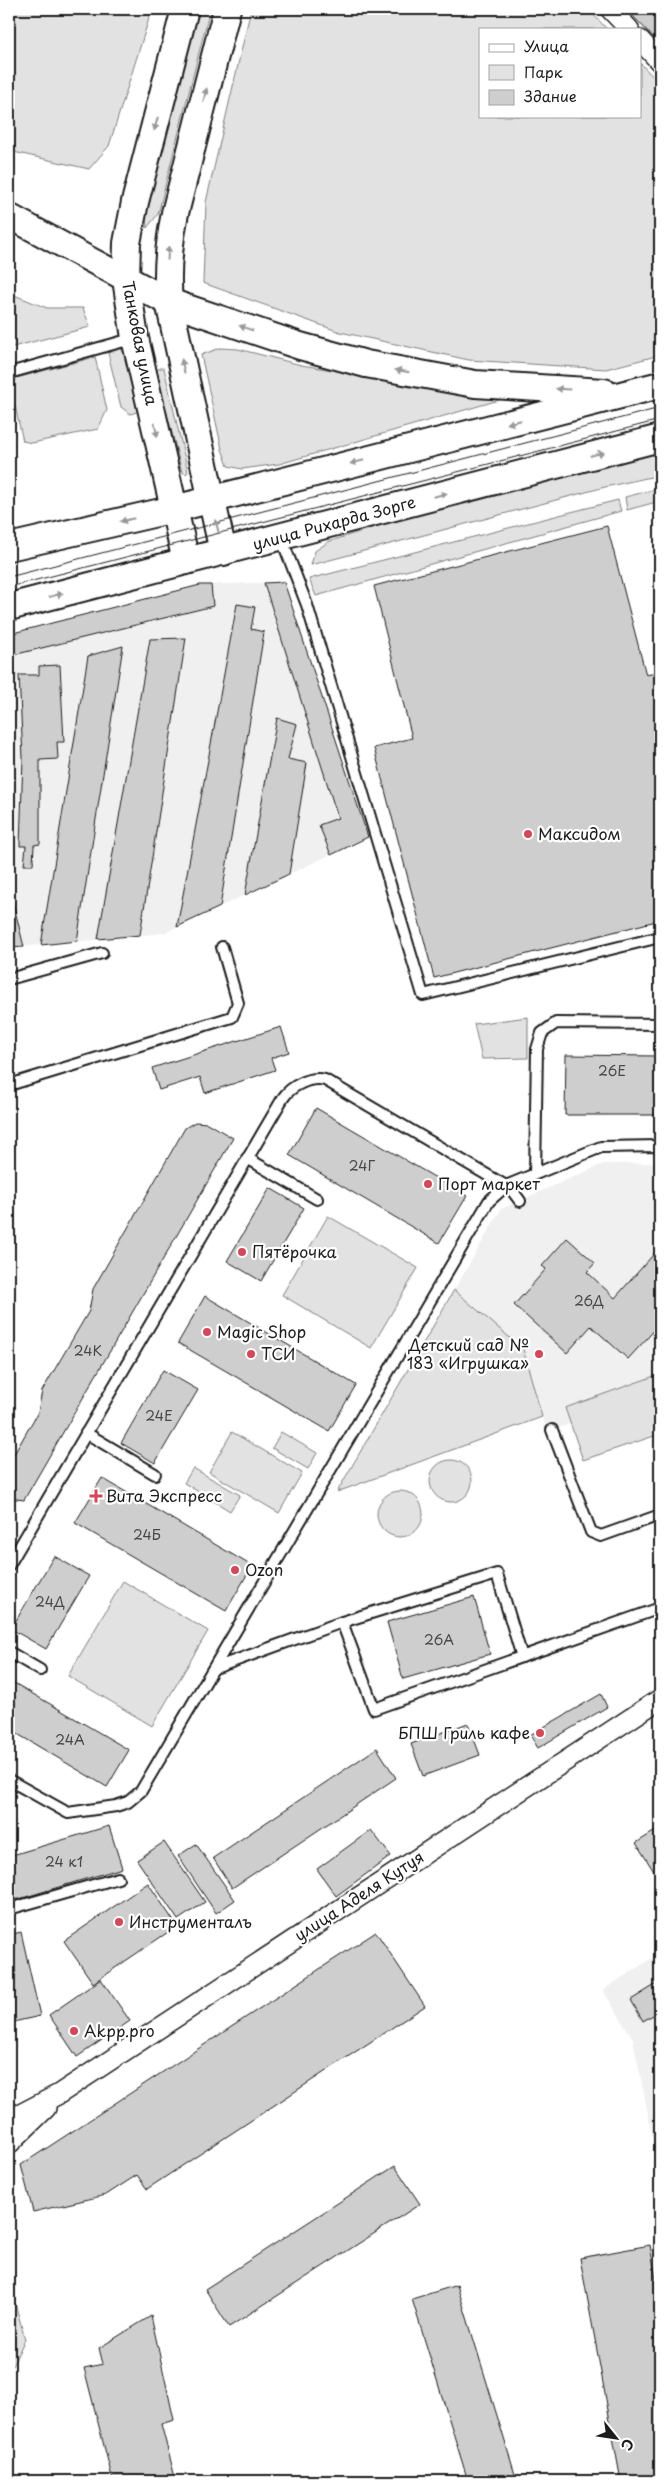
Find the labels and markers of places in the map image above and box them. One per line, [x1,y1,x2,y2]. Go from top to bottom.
place label: Максидом [538,821,621,845]
marker: Максидом [522,828,534,840]
place label: Порт маркет [438,1171,540,1195]
marker: Порт маркет [422,1178,434,1190]
place label: Пятёрочка [252,1239,337,1263]
marker: Пятёрочка [236,1246,248,1258]
place label: Magic Shop [217,1319,306,1343]
marker: Magic Shop [201,1326,213,1338]
place label: Детский сад № 183 «Игрушка» [407,1332,529,1374]
place label: ТСИ [261,1341,296,1365]
marker: ТСИ [245,1348,257,1360]
marker: Детский сад № 183 «Игрушка» [533,1348,545,1360]
place label: Вита Экспресс [106,1483,222,1507]
marker: Вита Экспресс [90,1490,102,1502]
place label: Ozon [245,1557,283,1581]
marker: Ozon [229,1564,241,1576]
place label: БПШ Гриль кафе [398,1720,530,1744]
marker: БПШ Гриль кафе [534,1727,546,1739]
place label: Инструменталъ [129,1909,252,1933]
marker: Инструменталъ [113,1916,125,1928]
place label: Akpp.pro [84,2018,155,2042]
marker: Akpp.pro [68,2025,80,2037]

